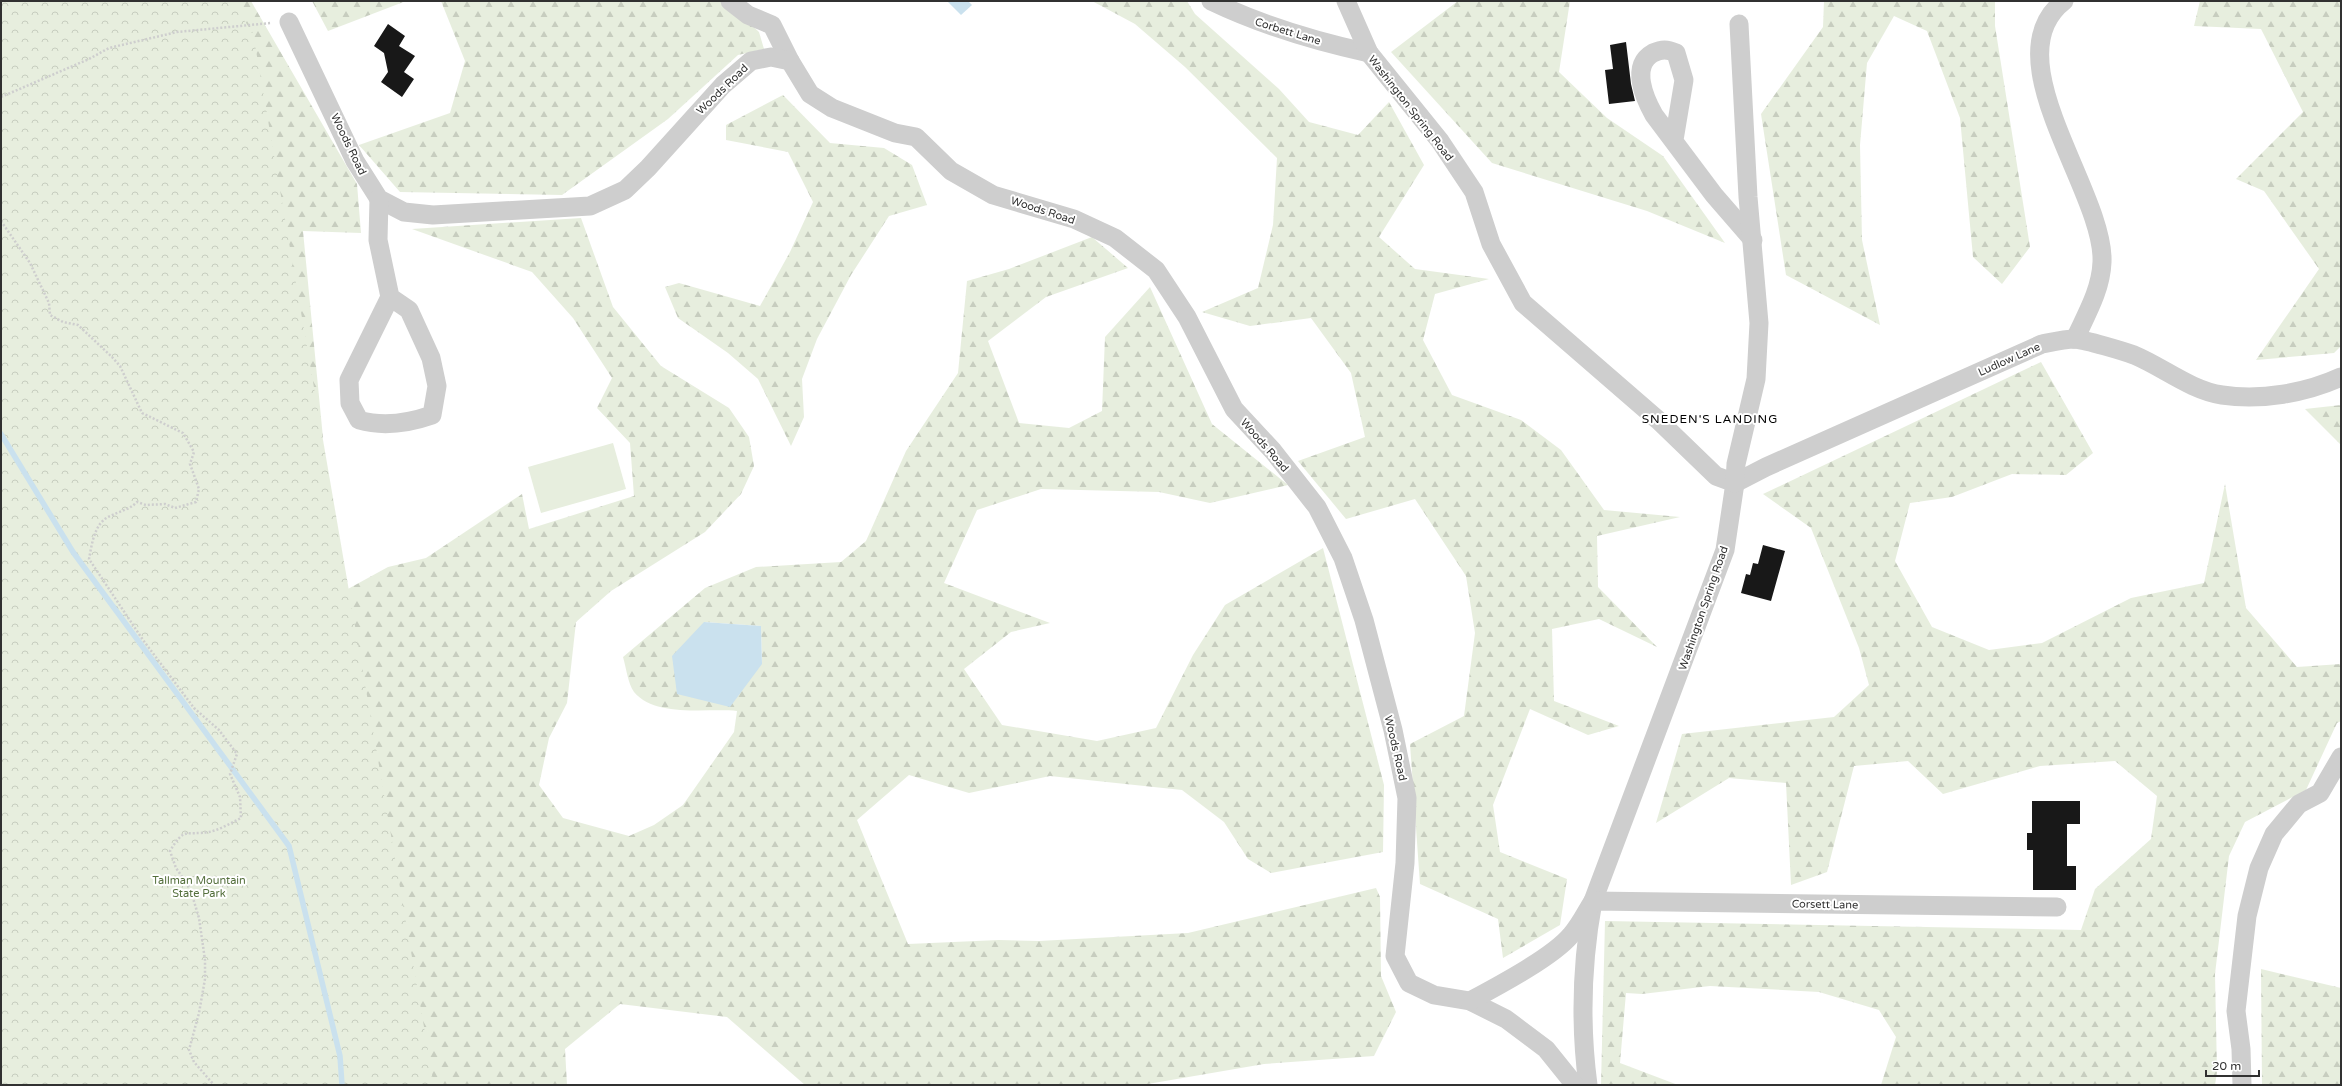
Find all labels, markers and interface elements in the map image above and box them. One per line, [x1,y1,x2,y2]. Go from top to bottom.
street label: Corbett Lane [1253,15,1322,48]
street label: Washington Spring Road [1365,53,1456,164]
street label: Woods Road [694,61,751,117]
street label: Woods Road [328,111,369,177]
street label: Woods Road [1009,194,1077,227]
street label: Ludlow Lane [1976,340,2042,379]
district label: SNEDEN'S LANDING [1642,412,1778,426]
street label: Woods Road [1238,416,1291,475]
street label: Washington Spring Road [1676,544,1731,672]
street label: Woods Road [1382,714,1409,782]
park label: Tallman Mountain State Park [152,874,246,900]
street label: Corsett Lane [1792,897,1858,912]
scale bar [2206,1052,2259,1078]
text: 20 m [2212,1059,2241,1073]

